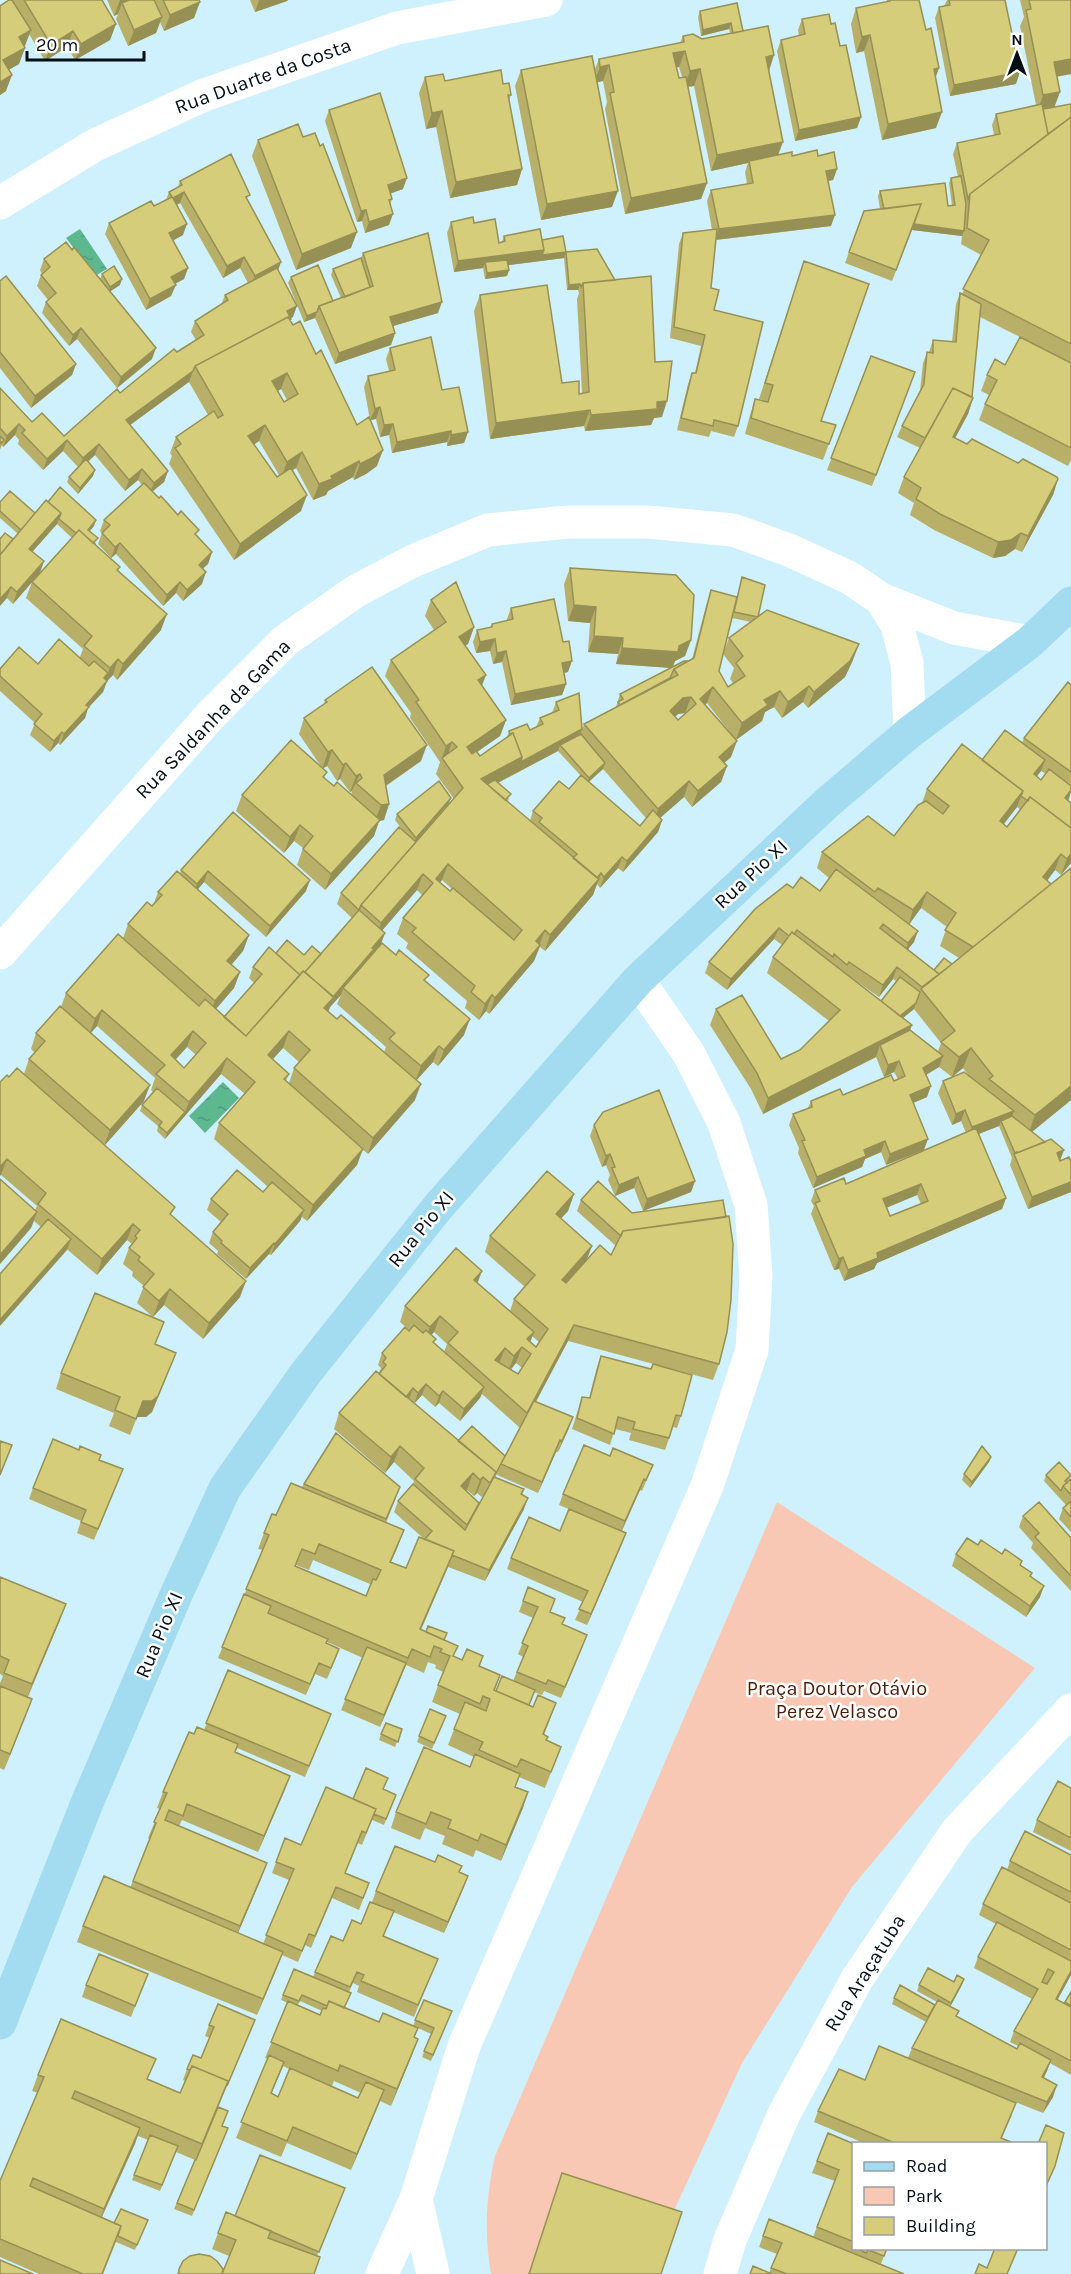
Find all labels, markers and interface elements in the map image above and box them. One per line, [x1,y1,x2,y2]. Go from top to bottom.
scale bar [27,24,144,62]
north arrow [987,24,1047,84]
text: N [1011,30,1023,49]
street label: Rua Duarte da Costa [172,33,354,119]
text: 20 m [36,34,78,56]
street label: Rua Saldanha da Gama [131,634,295,804]
street label: Rua Pio XI [710,834,792,914]
street label: Rua Pio XI [383,1186,459,1272]
street label: Rua Pio XI [131,1589,187,1681]
park label: Praça Doutor Otávio Perez Velasco [747,1677,927,1723]
street label: Rua Araçatuba [820,1910,910,2036]
legend [852,2142,1047,2250]
text: Road [906,2155,947,2177]
text: Park [906,2185,943,2207]
text: Building [906,2215,976,2237]

